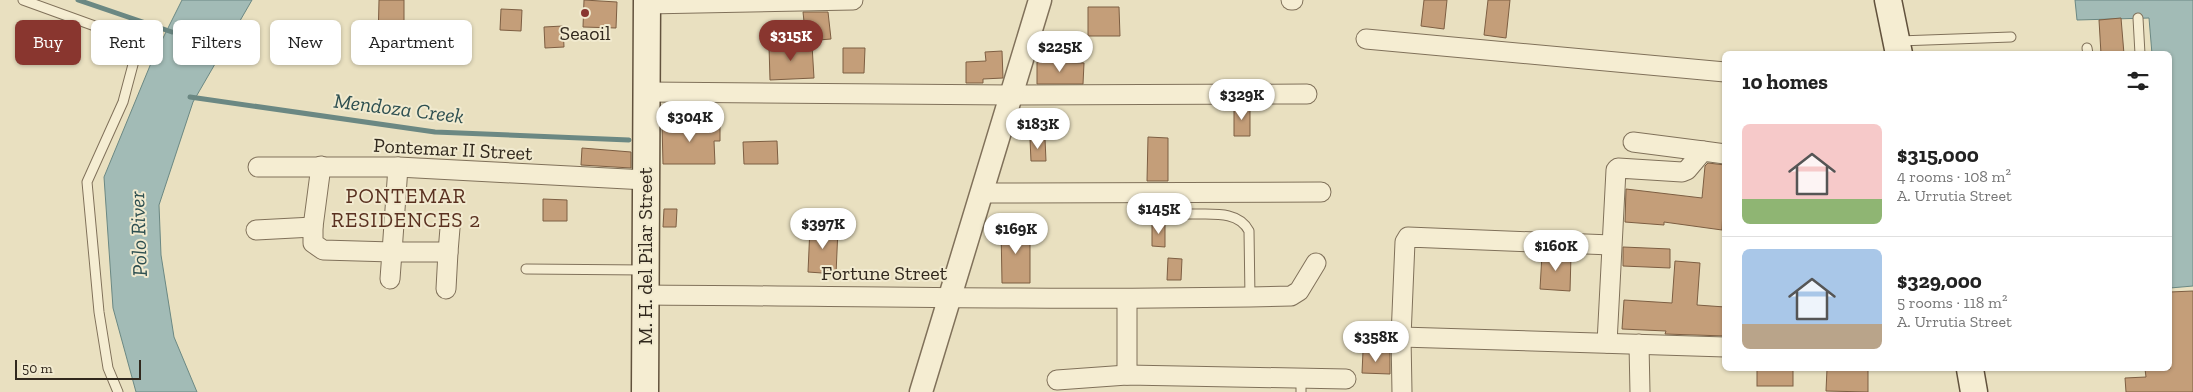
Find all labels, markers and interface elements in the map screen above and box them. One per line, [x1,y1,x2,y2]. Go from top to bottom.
marker: Seaoil [579,7,591,19]
chip: Buy [15,20,81,65]
chip: Rent [91,20,163,65]
chip: Filters [173,20,260,65]
chip: New [270,20,341,65]
chip: Apartment [351,20,472,65]
pin: $315K [756,20,826,62]
place label: Seaoil [560,21,610,45]
text: $315K [770,26,812,45]
pin: $225K [1025,30,1095,73]
text: $225K [1038,37,1082,56]
icon: filters [2124,67,2152,95]
text: 10 homes [1742,69,1828,94]
pin: $329K [1207,78,1277,121]
text: $329K [1220,85,1264,104]
water label: Mendoza Creek [332,88,466,128]
pin: $304K [655,100,725,143]
text: $304K [667,107,713,126]
pin: $183K [1003,108,1073,150]
text: $183K [1017,114,1059,133]
street label: Pontemar II Street [373,133,534,165]
text: $315,000 [1897,142,1979,167]
icon: home [1782,144,1842,204]
street label: M. H. del Pilar Street [633,166,657,345]
text: 4 rooms · 108 m² [1897,167,2011,186]
district label: PONTEMAR RESIDENCES 2 [331,183,481,232]
text: A. Urrutia Street [1897,186,2012,205]
water label: Polo River [124,190,152,277]
pin: $145K [1124,192,1194,235]
text: $145K [1138,199,1180,218]
pin: $397K [788,208,858,250]
pin: $169K [981,212,1051,255]
text: $397K [801,214,845,233]
text: $169K [995,219,1037,238]
pin: $160K [1521,230,1591,272]
text: $160K [1535,236,1577,255]
street label: Fortune Street [821,261,948,285]
text: $329,000 [1897,268,1982,293]
icon: home [1782,269,1842,329]
text: 5 rooms · 118 m² [1897,293,2007,312]
text: A. Urrutia Street [1897,312,2012,331]
pin: $358K [1341,320,1411,363]
text: $358K [1354,327,1398,346]
scale bar [15,357,141,380]
text: 50 m [22,360,53,377]

